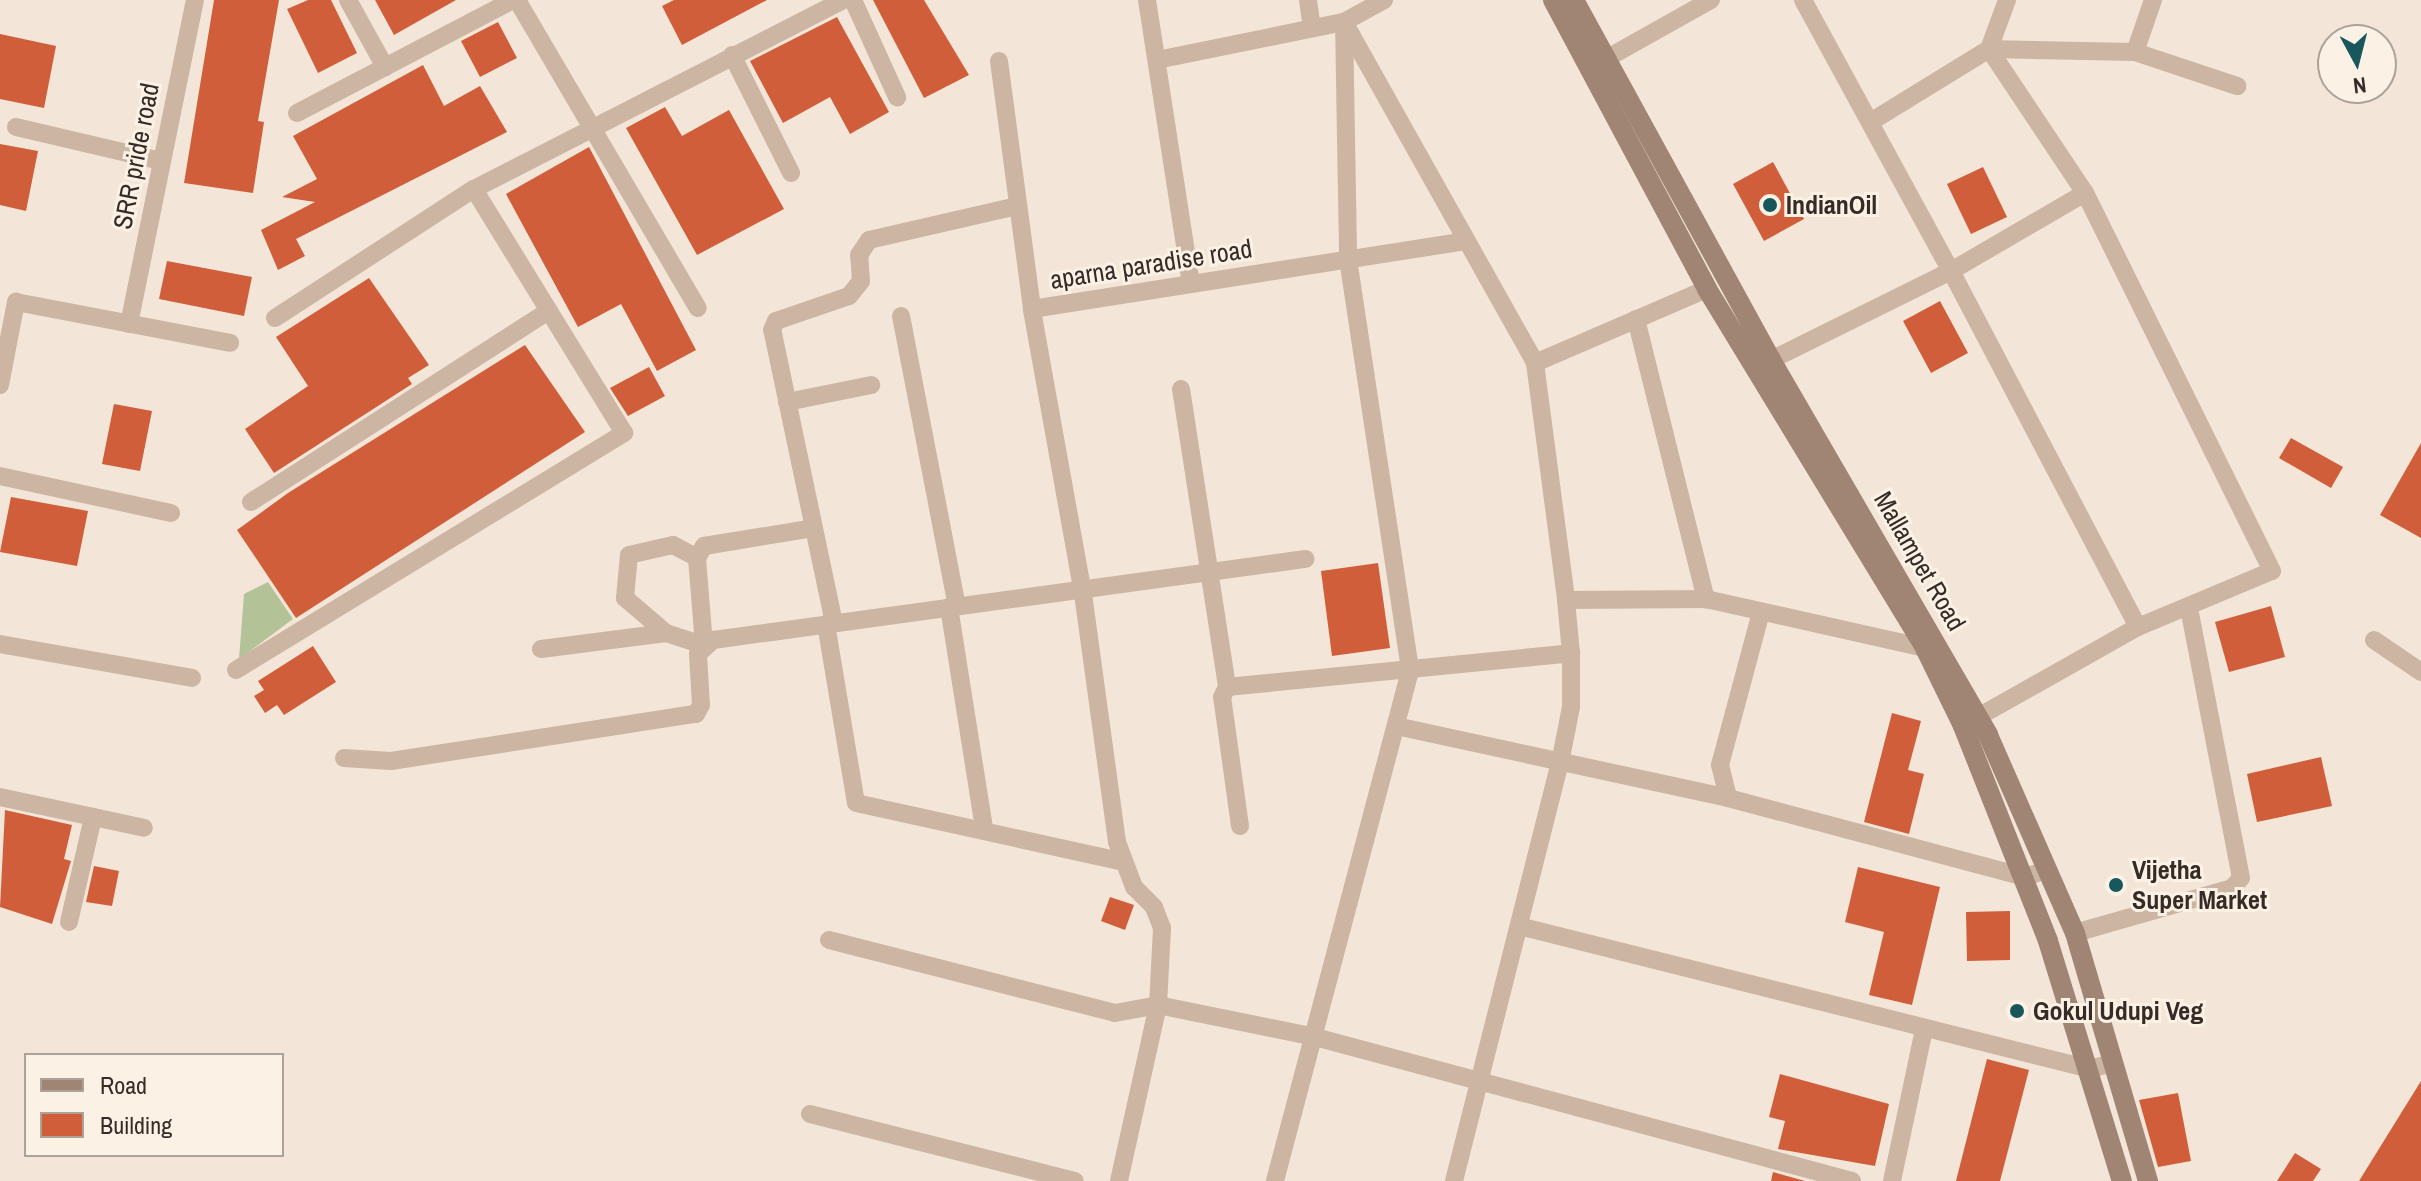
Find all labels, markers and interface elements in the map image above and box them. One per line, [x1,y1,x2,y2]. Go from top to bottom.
north arrow [2317,24,2397,104]
text: N [2351,70,2368,102]
street label: SRR pride road [107,80,165,232]
place label: IndianOil [1786,189,1877,221]
marker: IndianOil [1761,196,1779,214]
street label: aparna paradise road [1048,233,1254,295]
street label: Mallampet Road [1868,486,1972,636]
place label: Vijetha Super Market [2132,854,2267,916]
marker: Vijetha Super Market [2107,876,2125,894]
place label: Gokul Udupi Veg [2033,995,2203,1027]
marker: Gokul Udupi Veg [2008,1002,2026,1020]
legend [24,1053,284,1157]
text: Road [100,1069,147,1101]
text: Building [100,1109,172,1141]

